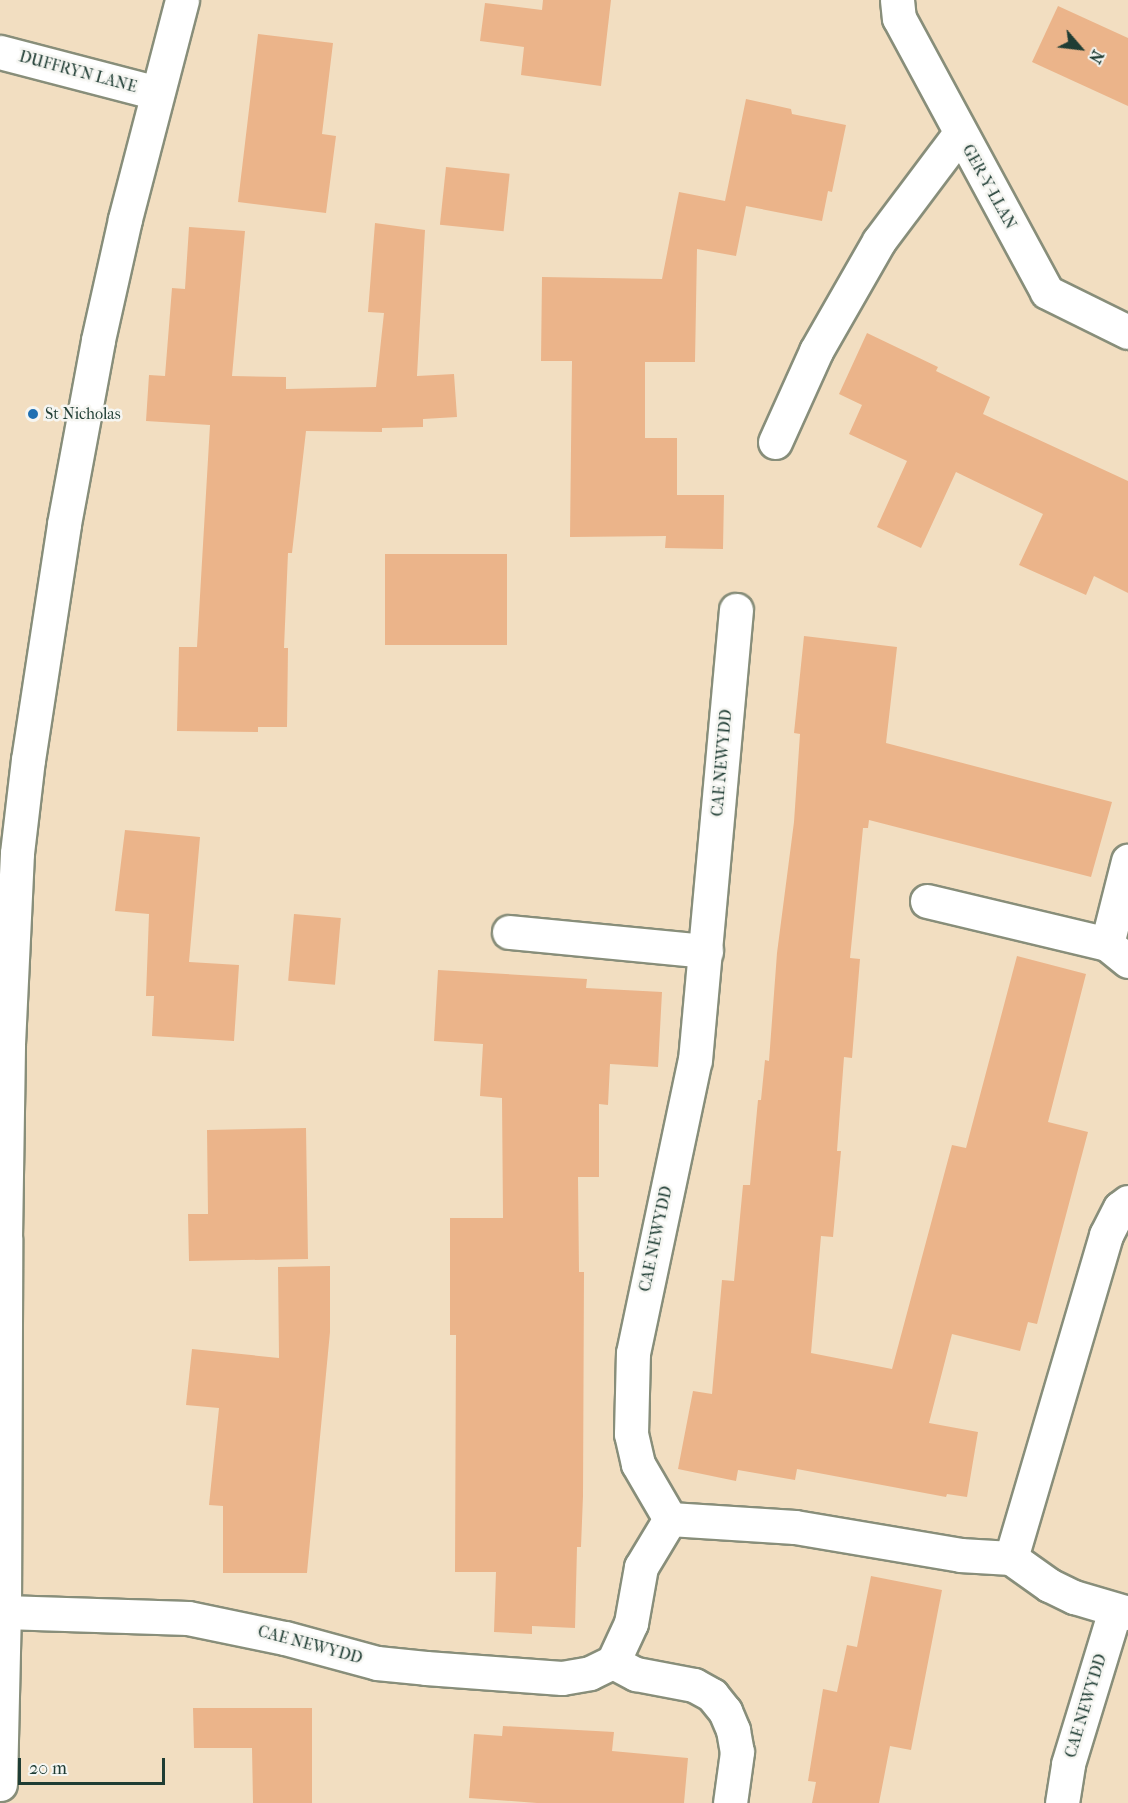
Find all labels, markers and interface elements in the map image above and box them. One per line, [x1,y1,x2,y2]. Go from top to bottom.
north arrow [1050,18,1110,78]
street label: DUFFRYN LANE [17,47,139,97]
text: N [1085,47,1108,66]
street label: GER-Y-LLAN [958,141,1020,233]
place label: St Nicholas [45,404,121,424]
marker: St Nicholas [26,407,40,421]
street label: CAE NEWYDD [708,709,736,817]
street label: CAE NEWYDD [635,1185,677,1293]
street label: CAE NEWYDD [256,1622,364,1668]
street label: CAE NEWYDD [1061,1652,1111,1760]
scale bar [21,1746,168,1784]
text: 20 m [29,1758,67,1779]

